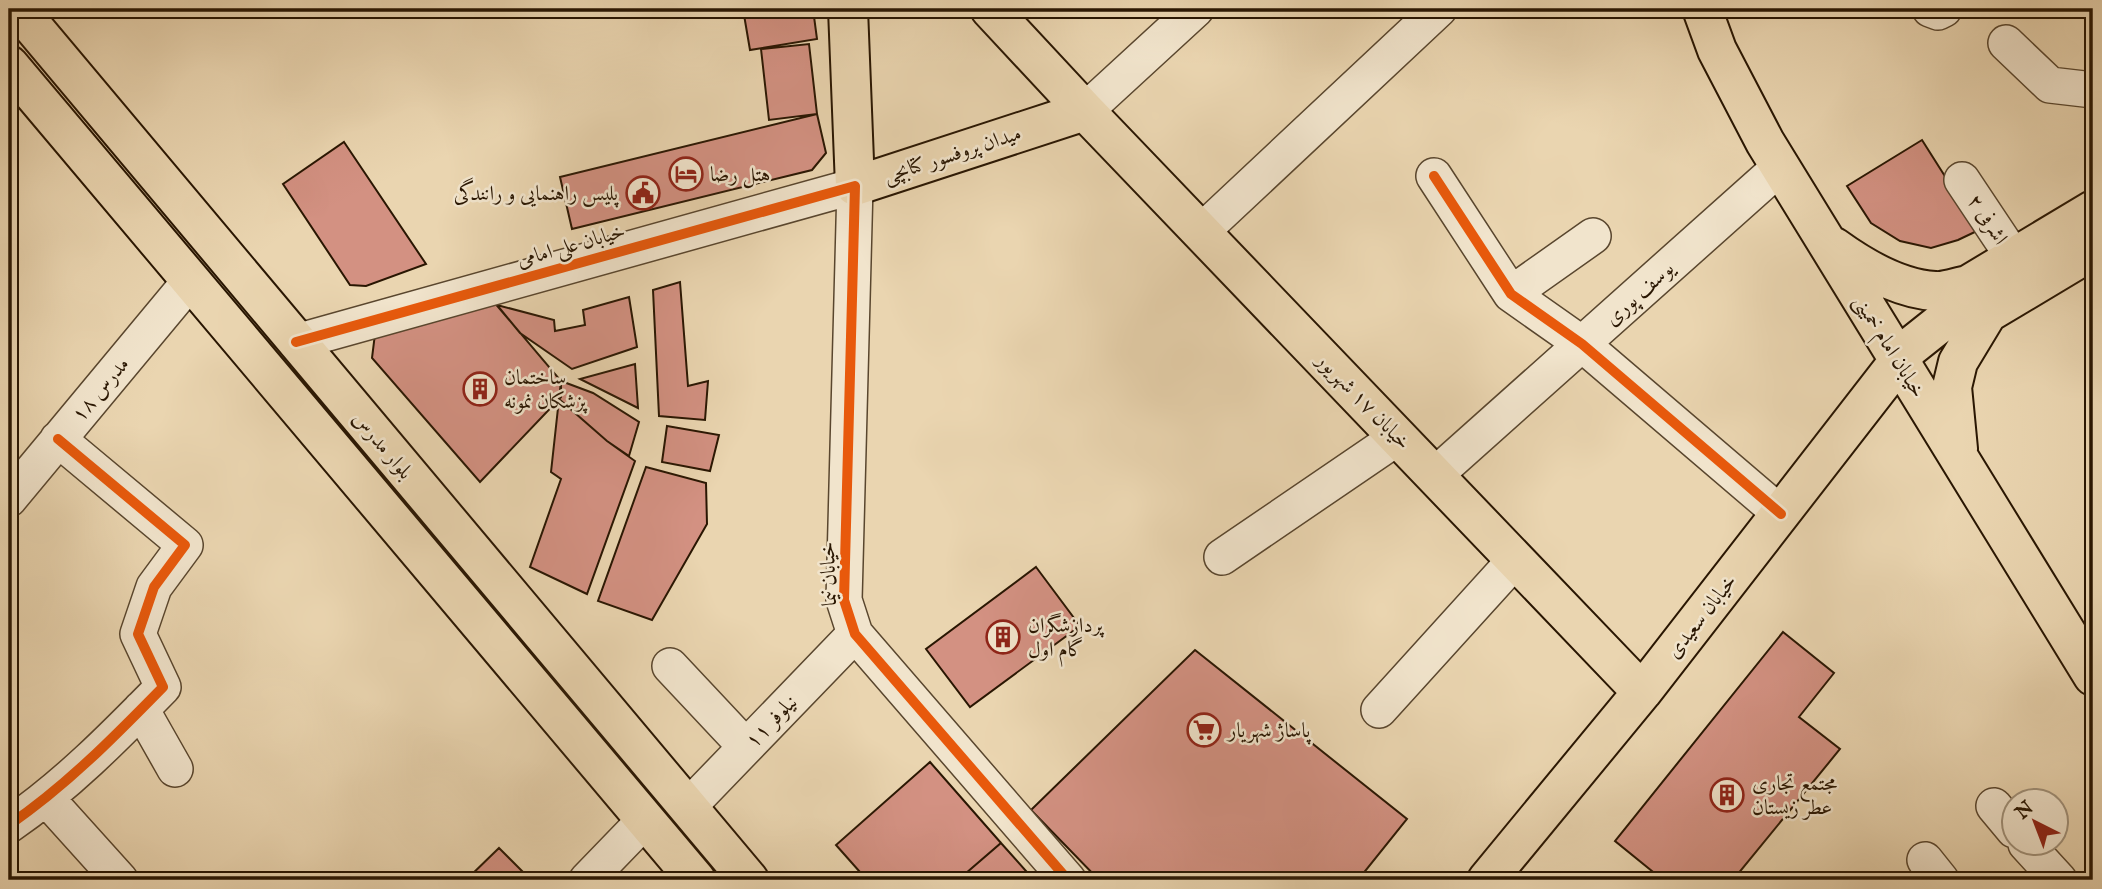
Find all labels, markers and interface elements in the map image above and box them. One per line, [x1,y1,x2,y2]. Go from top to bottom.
street label: میدان پروفسور کتابچی [880,120,1025,190]
hotel icon: هتل رضا [667,155,705,193]
place label: هتل رضا [710,162,771,189]
public building icon: پلیس راهنمایی و رانندگی [624,174,662,212]
place label: پلیس راهنمایی و رانندگی [454,177,619,208]
street label: اشرفی ۲ [1960,189,2013,250]
street label: خیابان علی امامی [514,218,629,276]
street label: یوسف پوری [1600,255,1681,332]
street label: خیابان امام خمینی [1844,290,1931,405]
street label: خیابان ۱۷ شهریور [1309,346,1416,456]
street label: مدرس ۱۸ [66,352,136,428]
place label: ساختمان پزشکان نمونه [504,365,588,416]
building icon: ساختمان پزشکان نمونه [461,370,499,408]
street label: بلوار مدرس [346,406,418,486]
street label: خیابان نیما [815,541,844,607]
street label: خیابان سعیدی [1661,569,1744,665]
place label: پردازشگران گام اول [1028,612,1105,667]
building icon: پردازشگران گام اول [984,618,1022,656]
street label: نیلوفر ۱۱ [740,690,804,754]
supermarket icon: پاساژ شهریار [1185,711,1223,749]
place label: پاساژ شهریار [1226,718,1311,745]
place label: مجتمع تجاری عطر زیستان [1752,771,1837,822]
building icon: مجتمع تجاری عطر زیستان [1708,776,1746,814]
north arrow [2000,788,2070,858]
text: N [2010,796,2040,826]

